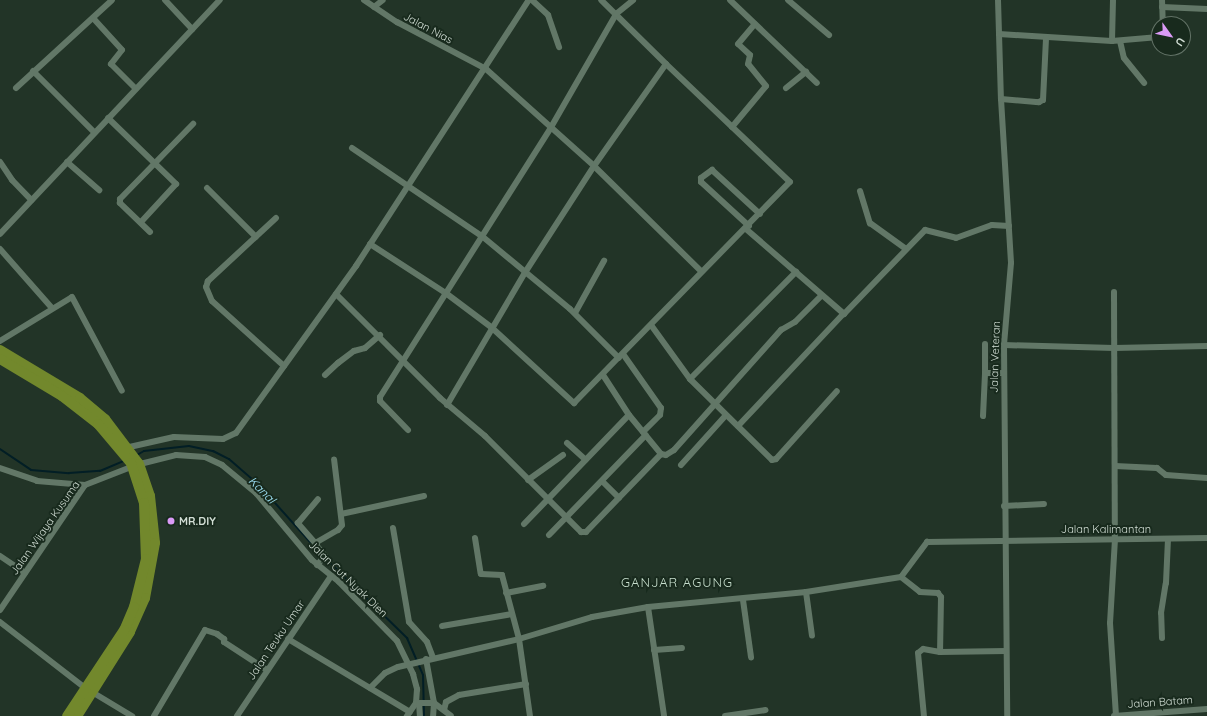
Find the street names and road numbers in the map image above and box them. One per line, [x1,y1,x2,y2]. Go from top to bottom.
street label: Jalan Nias [401,10,455,46]
street label: Jalan Veteran [987,321,1003,393]
street label: Jalan Wijaya Kusuma [8,478,82,578]
street label: Jalan Kalimantan [1061,522,1151,536]
street label: Jalan Cut Nyak Dien [306,538,390,620]
street label: Jalan Teuku Umar [244,598,308,682]
street label: Jalan Batam [1127,693,1193,711]

